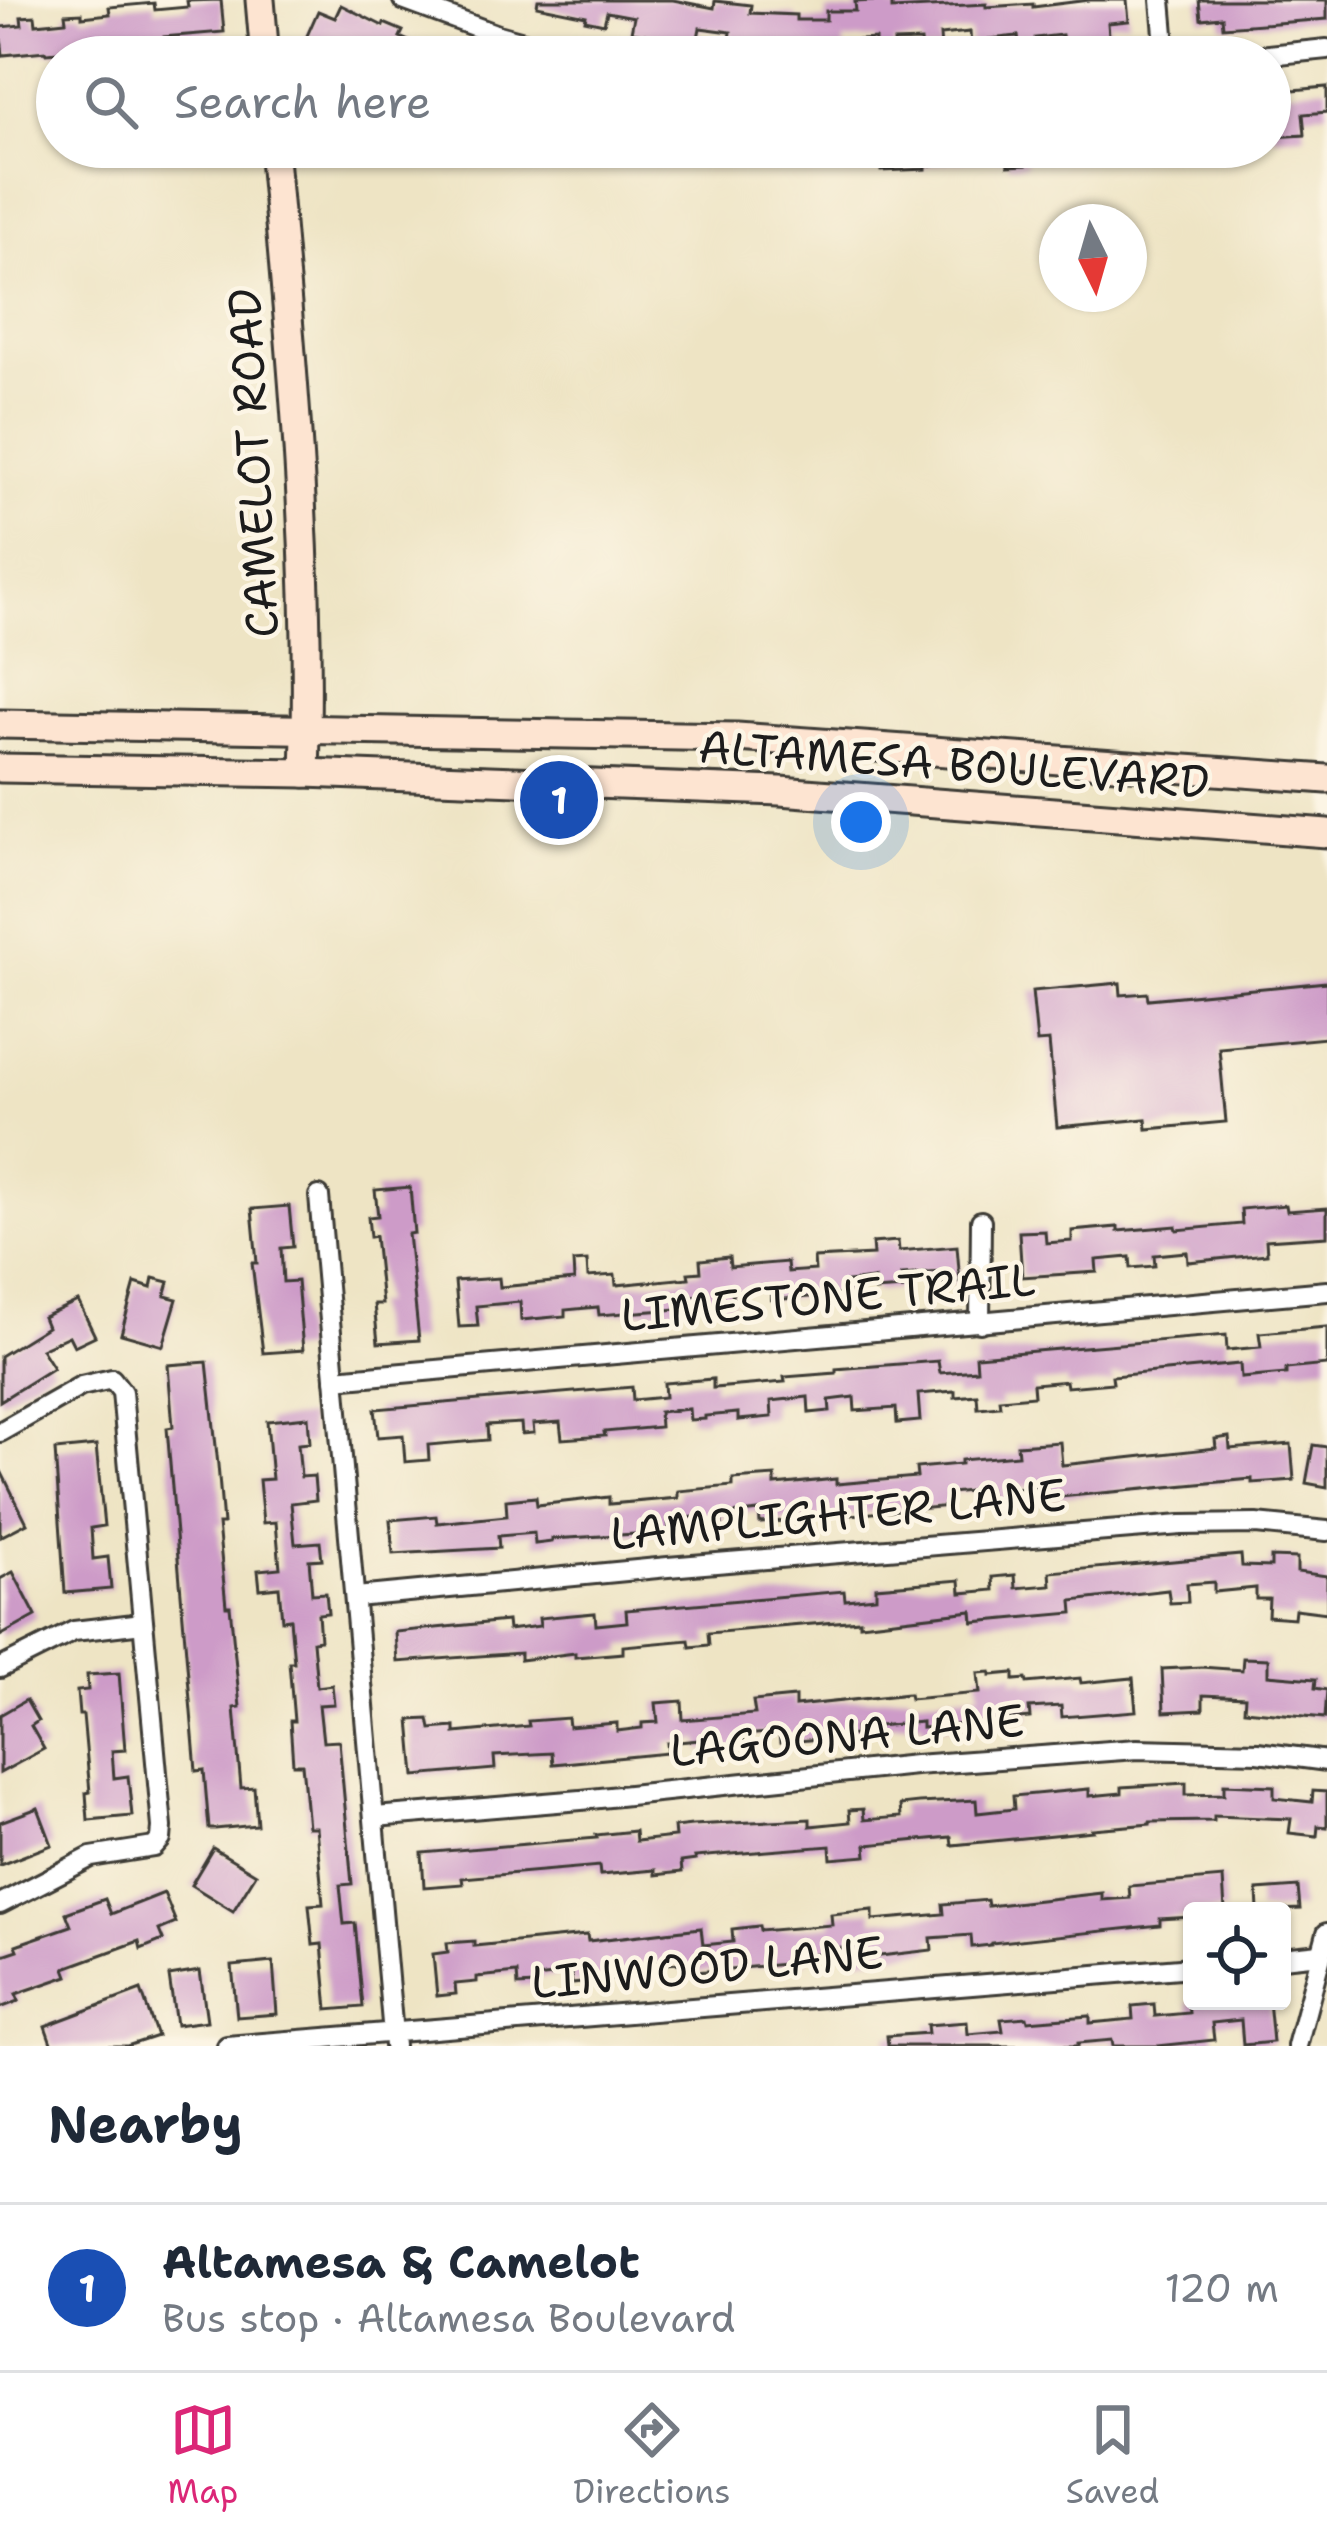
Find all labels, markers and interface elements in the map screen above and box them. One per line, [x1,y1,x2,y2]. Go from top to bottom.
search box [36,36,1291,168]
icon: search [78,69,144,135]
text: Search here [174,72,431,132]
north arrow [1039,204,1147,312]
street label: CAMELOT ROAD [214,287,292,639]
street label: ALTAMESA BOULEVARD [696,716,1212,812]
pin: 1 [520,755,598,845]
your location [831,792,891,852]
street label: LIMESTONE TRAIL [618,1249,1038,1345]
street label: LAMPLIGHTER LANE [608,1464,1068,1564]
street label: LAGOONA LANE [667,1690,1027,1780]
map controls [1183,1902,1291,2010]
button: locate [1183,1902,1291,2010]
street label: LINWOOD LANE [528,1922,886,2012]
text: Nearby [48,2090,243,2158]
text: Altamesa & Camelot [162,2232,640,2292]
text: 1 [78,2262,96,2314]
text: 120 m [1164,2262,1279,2314]
text: Bus stop · Altamesa Boulevard [162,2292,735,2344]
tab: Map [168,2397,238,2514]
tab: Directions [573,2397,731,2514]
tab: Saved [1066,2397,1159,2514]

